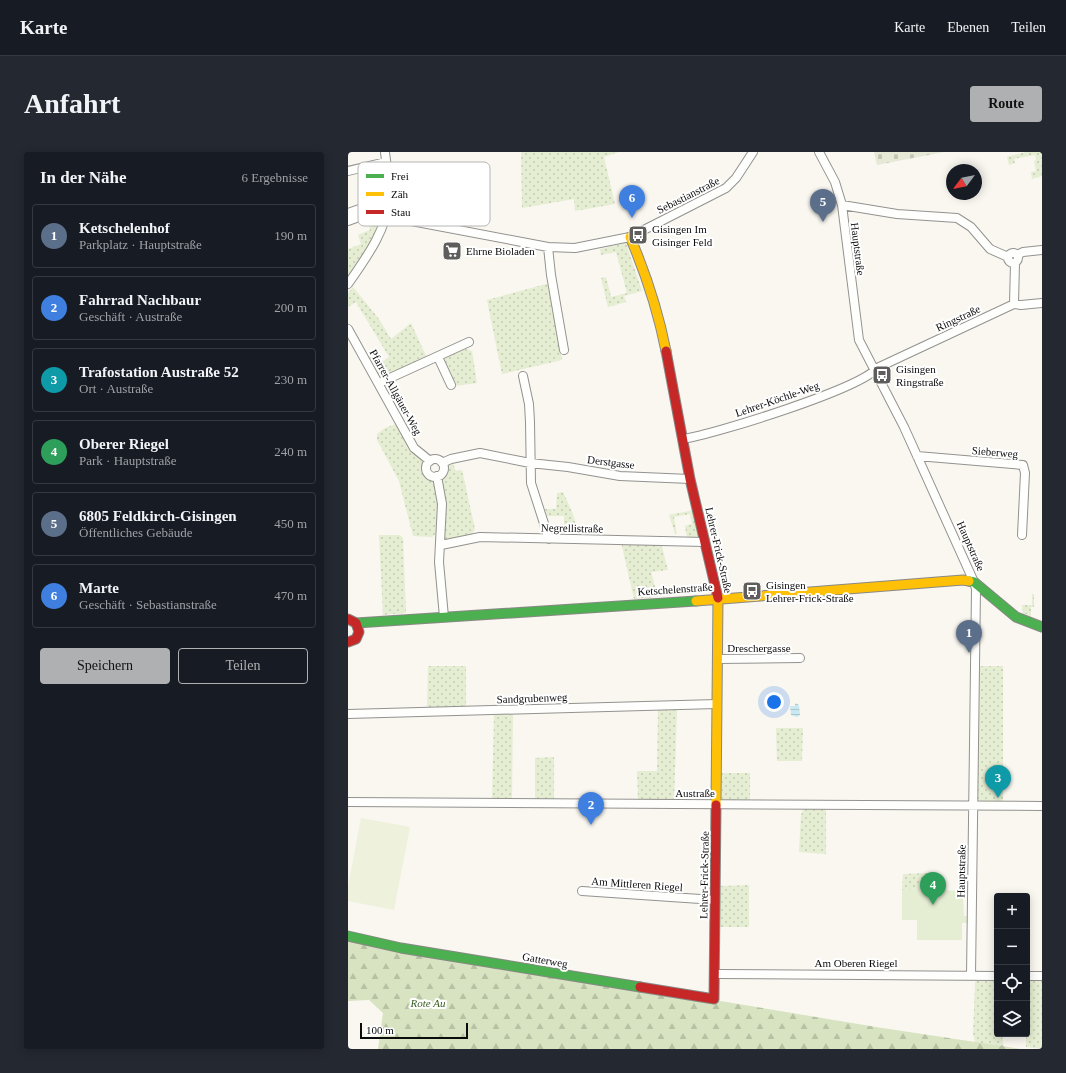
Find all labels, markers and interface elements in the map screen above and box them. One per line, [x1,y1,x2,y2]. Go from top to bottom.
text: Karte [20,17,67,38]
text: Karte [894,20,925,35]
text: Ebenen [947,20,989,35]
text: Teilen [1011,20,1046,35]
button: Route [970,86,1042,122]
text: Anfahrt [24,88,120,119]
legend [358,162,490,226]
north arrow [946,164,982,200]
text: In der Nähe [40,168,127,187]
text: 6 Ergebnisse [241,170,308,185]
text: Frei [391,170,409,182]
street label: Sebastianstraße [655,174,721,216]
pin: 6 [619,185,645,218]
text: Zäh [391,188,409,200]
pin: 5 [810,189,836,222]
text: Stau [391,206,411,218]
text: Ketschelenhof [79,220,170,236]
street label: Hauptstraße [849,222,867,276]
place label: Gisingen Im Gisinger Feld [652,223,713,248]
bus stop icon: Gisingen Im Gisinger Feld [627,224,649,246]
text: 1 [51,228,57,243]
text: 190 m [274,228,307,243]
text: Parkplatz · Hauptstraße [79,237,202,252]
supermarket icon: Ehrne Bioladen [441,240,463,262]
place label: Ehrne Bioladen [466,245,535,257]
text: Fahrrad Nachbaur [79,292,201,308]
text: 2 [51,300,57,315]
text: 200 m [274,300,307,315]
street label: Ringstraße [934,302,982,334]
text: Geschäft · Austraße [79,309,182,324]
street label: Pfarrer-Allgäuer-Weg [368,347,425,437]
place label: Gisingen Ringstraße [896,363,944,388]
text: Trafostation Austraße 52 [79,364,239,380]
bus stop icon: Gisingen Ringstraße [871,364,893,386]
text: 3 [51,372,57,387]
text: 230 m [274,372,307,387]
street label: Lehrer-Köchle-Weg [733,379,821,419]
text: Ort · Austraße [79,381,153,396]
text: Oberer Riegel [79,436,169,452]
text: 4 [51,444,57,459]
text: 240 m [274,444,307,459]
street label: Sieberweg [971,444,1019,460]
text: Park · Hauptstraße [79,453,176,468]
street label: Derstgasse [587,453,635,471]
street label: Lehrer-Frick-Straße [703,506,735,594]
text: 6805 Feldkirch-Gisingen [79,508,237,524]
text: 5 [51,516,57,531]
text: 450 m [274,516,307,531]
street label: Hauptstraße [955,519,987,573]
street label: Negrellistraße [541,521,603,535]
text: Öffentliches Gebäude [79,525,192,540]
place label: Gisingen Lehrer-Frick-Straße [766,579,854,604]
text: Marte [79,580,119,596]
street label: Ketschelenstraße [637,580,713,598]
bus stop icon: Gisingen Lehrer-Frick-Straße [741,580,763,602]
text: 6 [51,588,57,603]
text: 470 m [274,588,307,603]
text: Geschäft · Sebastianstraße [79,597,217,612]
pin: 1 [956,620,982,653]
street label: Dreschergasse [727,642,791,654]
button: Speichern [40,648,170,684]
button: Teilen [178,648,308,684]
street label: Sandgrubenweg [496,691,568,705]
your location [764,692,784,712]
pin: 3 [985,765,1011,798]
street label: Austraße [675,787,715,799]
pin: 2 [578,792,604,825]
street label: Lehrer-Frick-Straße [697,831,711,919]
street label: Hauptstraße [955,844,967,898]
pin: 4 [920,872,946,905]
street label: Am Mittleren Riegel [591,875,683,893]
map controls [994,893,1030,1037]
button: + [994,893,1030,929]
button: − [994,929,1030,965]
street label: Gatterweg [521,950,569,970]
street label: Am Oberen Riegel [814,957,898,969]
button: locate [994,965,1030,1001]
park label: Rote Au [410,997,446,1009]
button: layers [994,1001,1030,1037]
scale bar [360,1021,468,1040]
text: 100 m [366,1024,394,1036]

